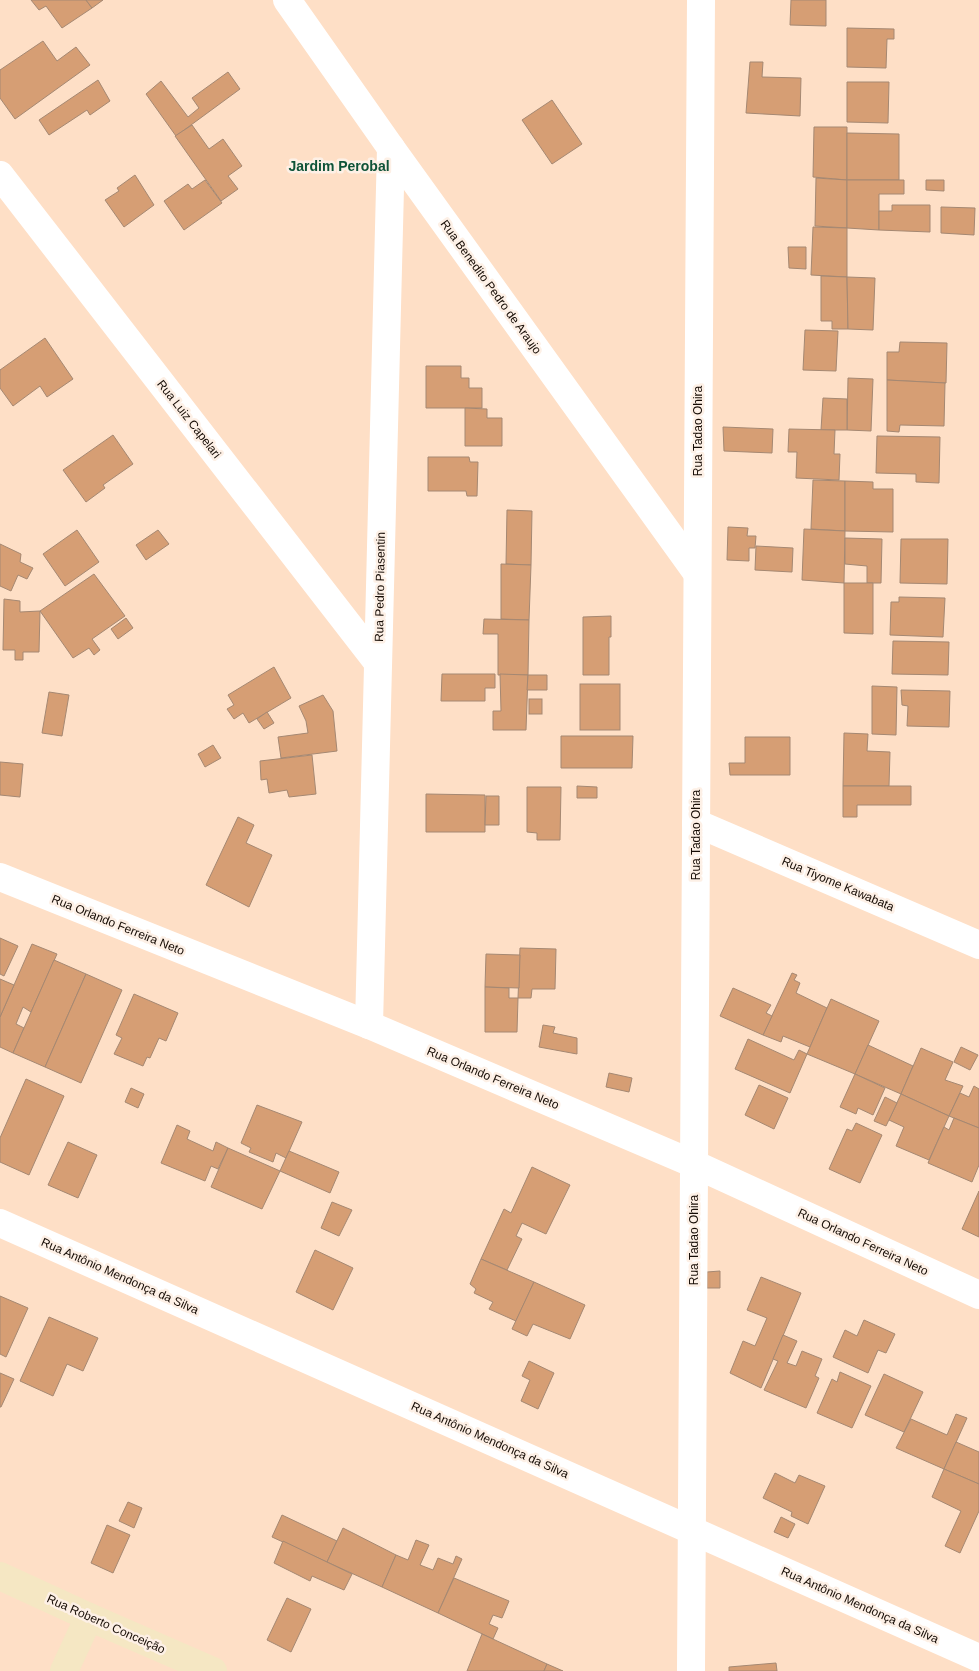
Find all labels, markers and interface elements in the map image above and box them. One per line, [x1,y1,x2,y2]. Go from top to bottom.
district label: Jardim Perobal [288,158,390,174]
street label: Rua Benedito Pedro de Araujo [438,217,544,357]
street label: Rua Luiz Capelari [154,377,224,461]
street label: Rua Tadao Ohira [691,385,705,476]
street label: Rua Pedro Piasentin [372,532,388,642]
street label: Rua Tadao Ohira [689,789,703,880]
street label: Rua Tiyome Kawabata [780,854,897,914]
street label: Rua Orlando Ferreira Neto [50,892,187,958]
street label: Rua Orlando Ferreira Neto [425,1044,561,1112]
street label: Rua Tadao Ohira [687,1194,701,1285]
street label: Rua Orlando Ferreira Neto [796,1206,931,1279]
street label: Rua Antônio Mendonça da Silva [39,1235,201,1317]
street label: Rua Antônio Mendonça da Silva [409,1399,571,1481]
street label: Rua Antônio Mendonça da Silva [779,1564,941,1646]
street label: Rua Roberto Conceição [45,1592,168,1657]

